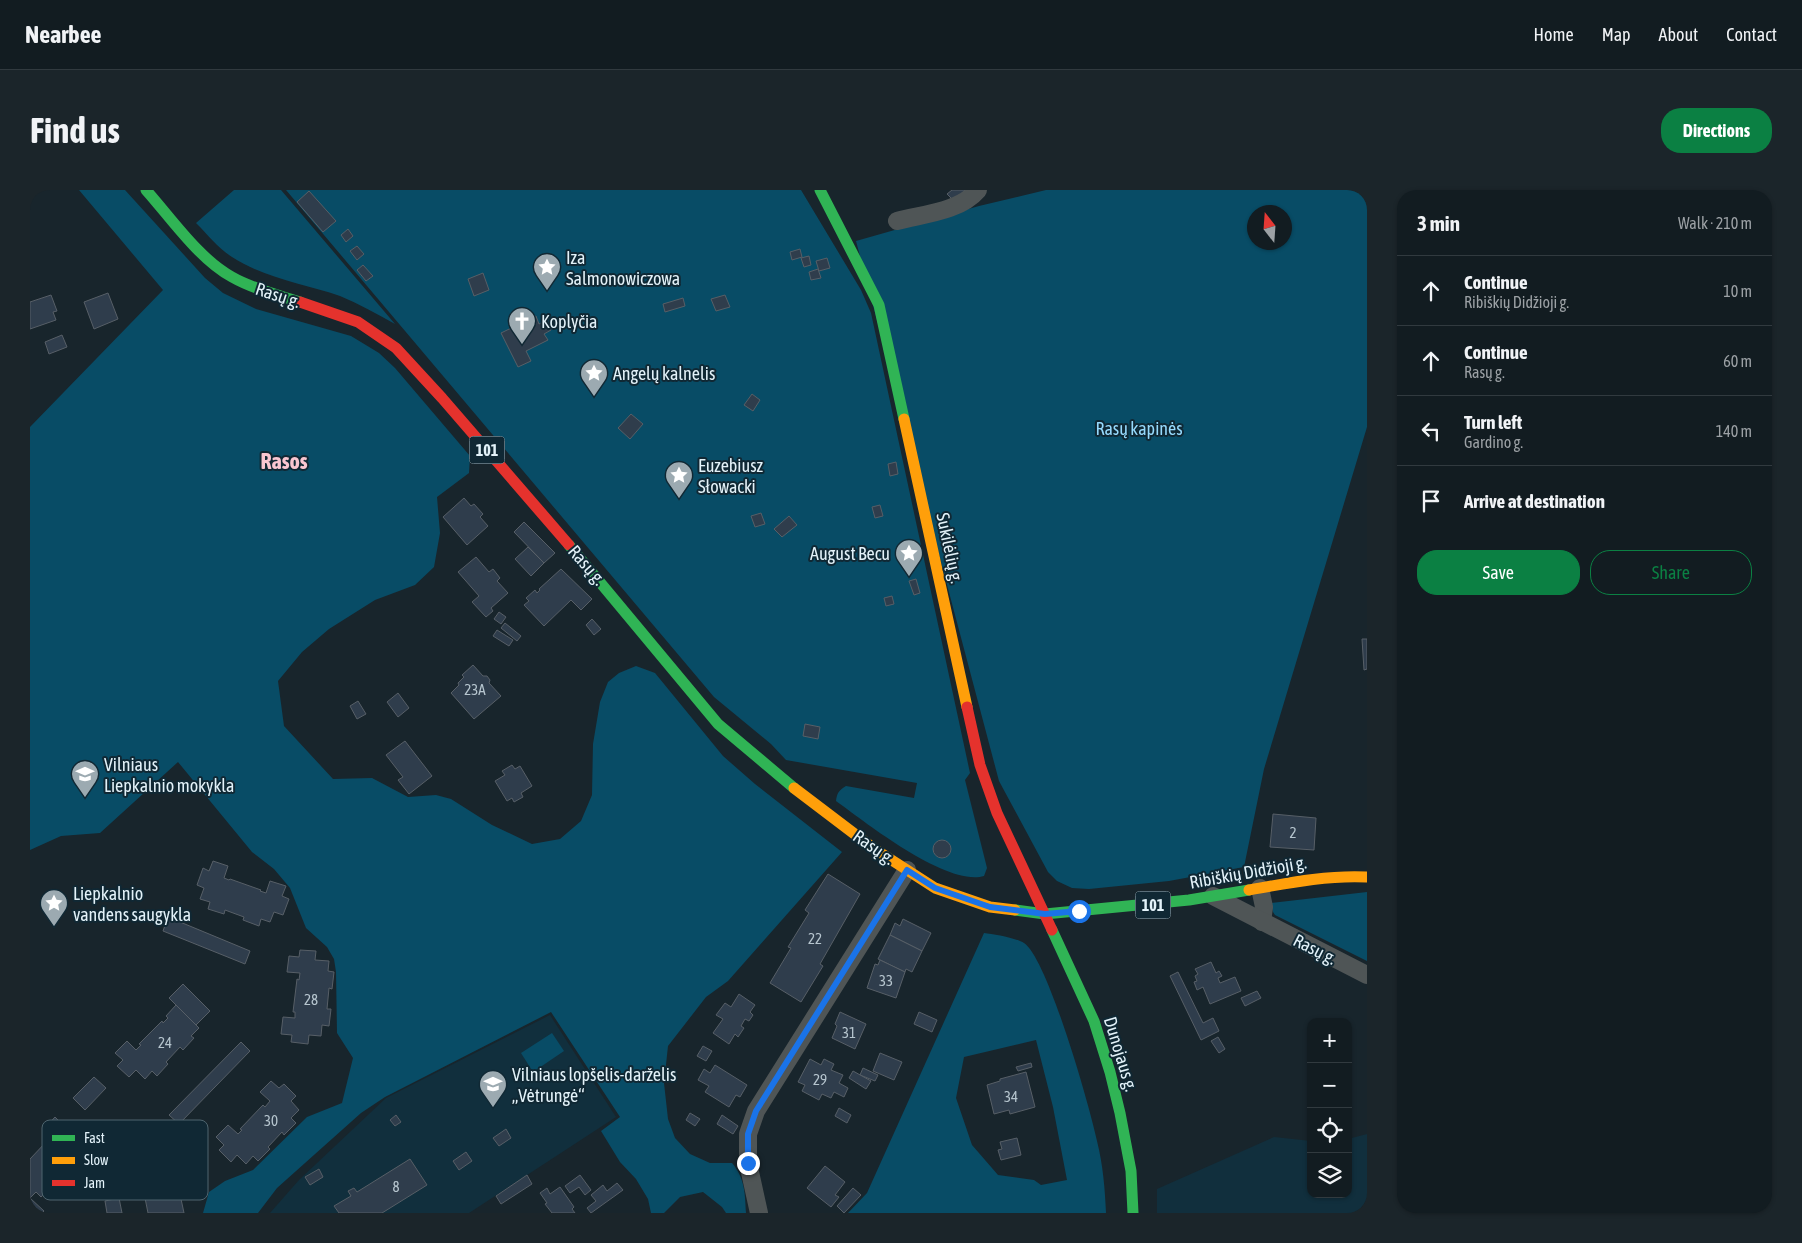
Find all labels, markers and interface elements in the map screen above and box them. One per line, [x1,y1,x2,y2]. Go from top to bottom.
text: Nearbee [25,21,101,48]
text: Home [1534,24,1574,45]
text: Map [1602,24,1631,45]
text: About [1659,24,1698,45]
text: Contact [1726,24,1777,45]
button: Directions [1661,108,1772,153]
text: Find us [30,110,120,150]
north arrow [1247,205,1292,250]
text: 3 min [1417,211,1460,235]
text: Walk · 210 m [1678,214,1752,232]
place label: Iza Salmonowiczowa [566,247,680,289]
place icon: Iza Salmonowiczowa [532,252,562,291]
text: Continue [1464,271,1528,293]
icon: ahead [1417,277,1445,305]
street label: Rasų g. [253,278,303,312]
text: 10 m [1723,282,1752,300]
text: Ribiškių Didžioji g. [1464,293,1569,311]
church icon: Koplyčia [507,306,537,345]
place label: Koplyčia [541,311,597,332]
text: Continue [1464,341,1528,363]
icon: ahead [1417,347,1445,375]
text: 60 m [1723,352,1752,370]
place icon: Angelų kalnelis [579,358,609,397]
place label: Angelų kalnelis [613,363,715,384]
text: Rasų g. [1464,363,1505,381]
text: Turn left [1464,411,1522,433]
icon: left [1417,417,1445,445]
park label: Rasų kapinės [1095,418,1183,439]
text: 140 m [1716,422,1752,440]
text: Gardino g. [1464,433,1523,451]
road number: 101 [470,436,504,464]
district label: Rasos [260,448,308,474]
place label: Euzebiusz Słowacki [698,455,764,497]
place icon: Euzebiusz Słowacki [664,460,694,499]
icon: arrive [1417,487,1445,515]
text: Arrive at destination [1464,490,1605,512]
street label: Sukilėlių g. [932,511,968,585]
place icon: August Becu [894,538,924,577]
street label: Rasų g. [564,541,610,589]
place label: August Becu [810,543,890,564]
button: Save [1417,550,1580,595]
button: Share [1590,550,1752,595]
house number: 23A [464,681,486,698]
place label: Vilniaus Liepkalnio mokykla [104,754,234,796]
school or university icon: Vilniaus Liepkalnio mokykla [70,759,100,798]
house number: 2 [1289,824,1297,841]
street label: Rasų g. [849,825,899,869]
street label: Ribiškių Didžioji g. [1188,851,1308,893]
place label: Liepkalnio vandens saugykla [73,883,191,925]
place icon: Liepkalnio vandens saugykla [39,888,69,927]
road number: 101 [1136,892,1170,918]
route start [1068,900,1091,923]
street label: Rasų g. [1290,929,1340,969]
house number: 22 [808,930,822,947]
house number: 33 [879,972,893,989]
house number: 28 [304,991,318,1008]
street label: Dunojaus g. [1100,1014,1142,1094]
map controls [1307,1018,1352,1198]
button: + [1307,1018,1352,1063]
house number: 31 [842,1024,856,1041]
house number: 24 [158,1034,172,1051]
button: − [1307,1063,1352,1108]
place label: Vilniaus lopšelis-darželis „Vėtrungė“ [512,1064,676,1106]
school or university icon: Vilniaus lopšelis-darželis „Vėtrungė“ [478,1069,508,1108]
house number: 29 [813,1071,827,1088]
house number: 34 [1004,1088,1018,1105]
button: locate [1307,1108,1352,1153]
house number: 30 [264,1112,278,1129]
legend [42,1120,208,1200]
text: Fast [84,1130,105,1146]
text: Slow [84,1152,109,1168]
route end [737,1152,760,1175]
button: layers [1307,1153,1352,1198]
text: Jam [84,1175,105,1191]
house number: 8 [392,1178,400,1195]

